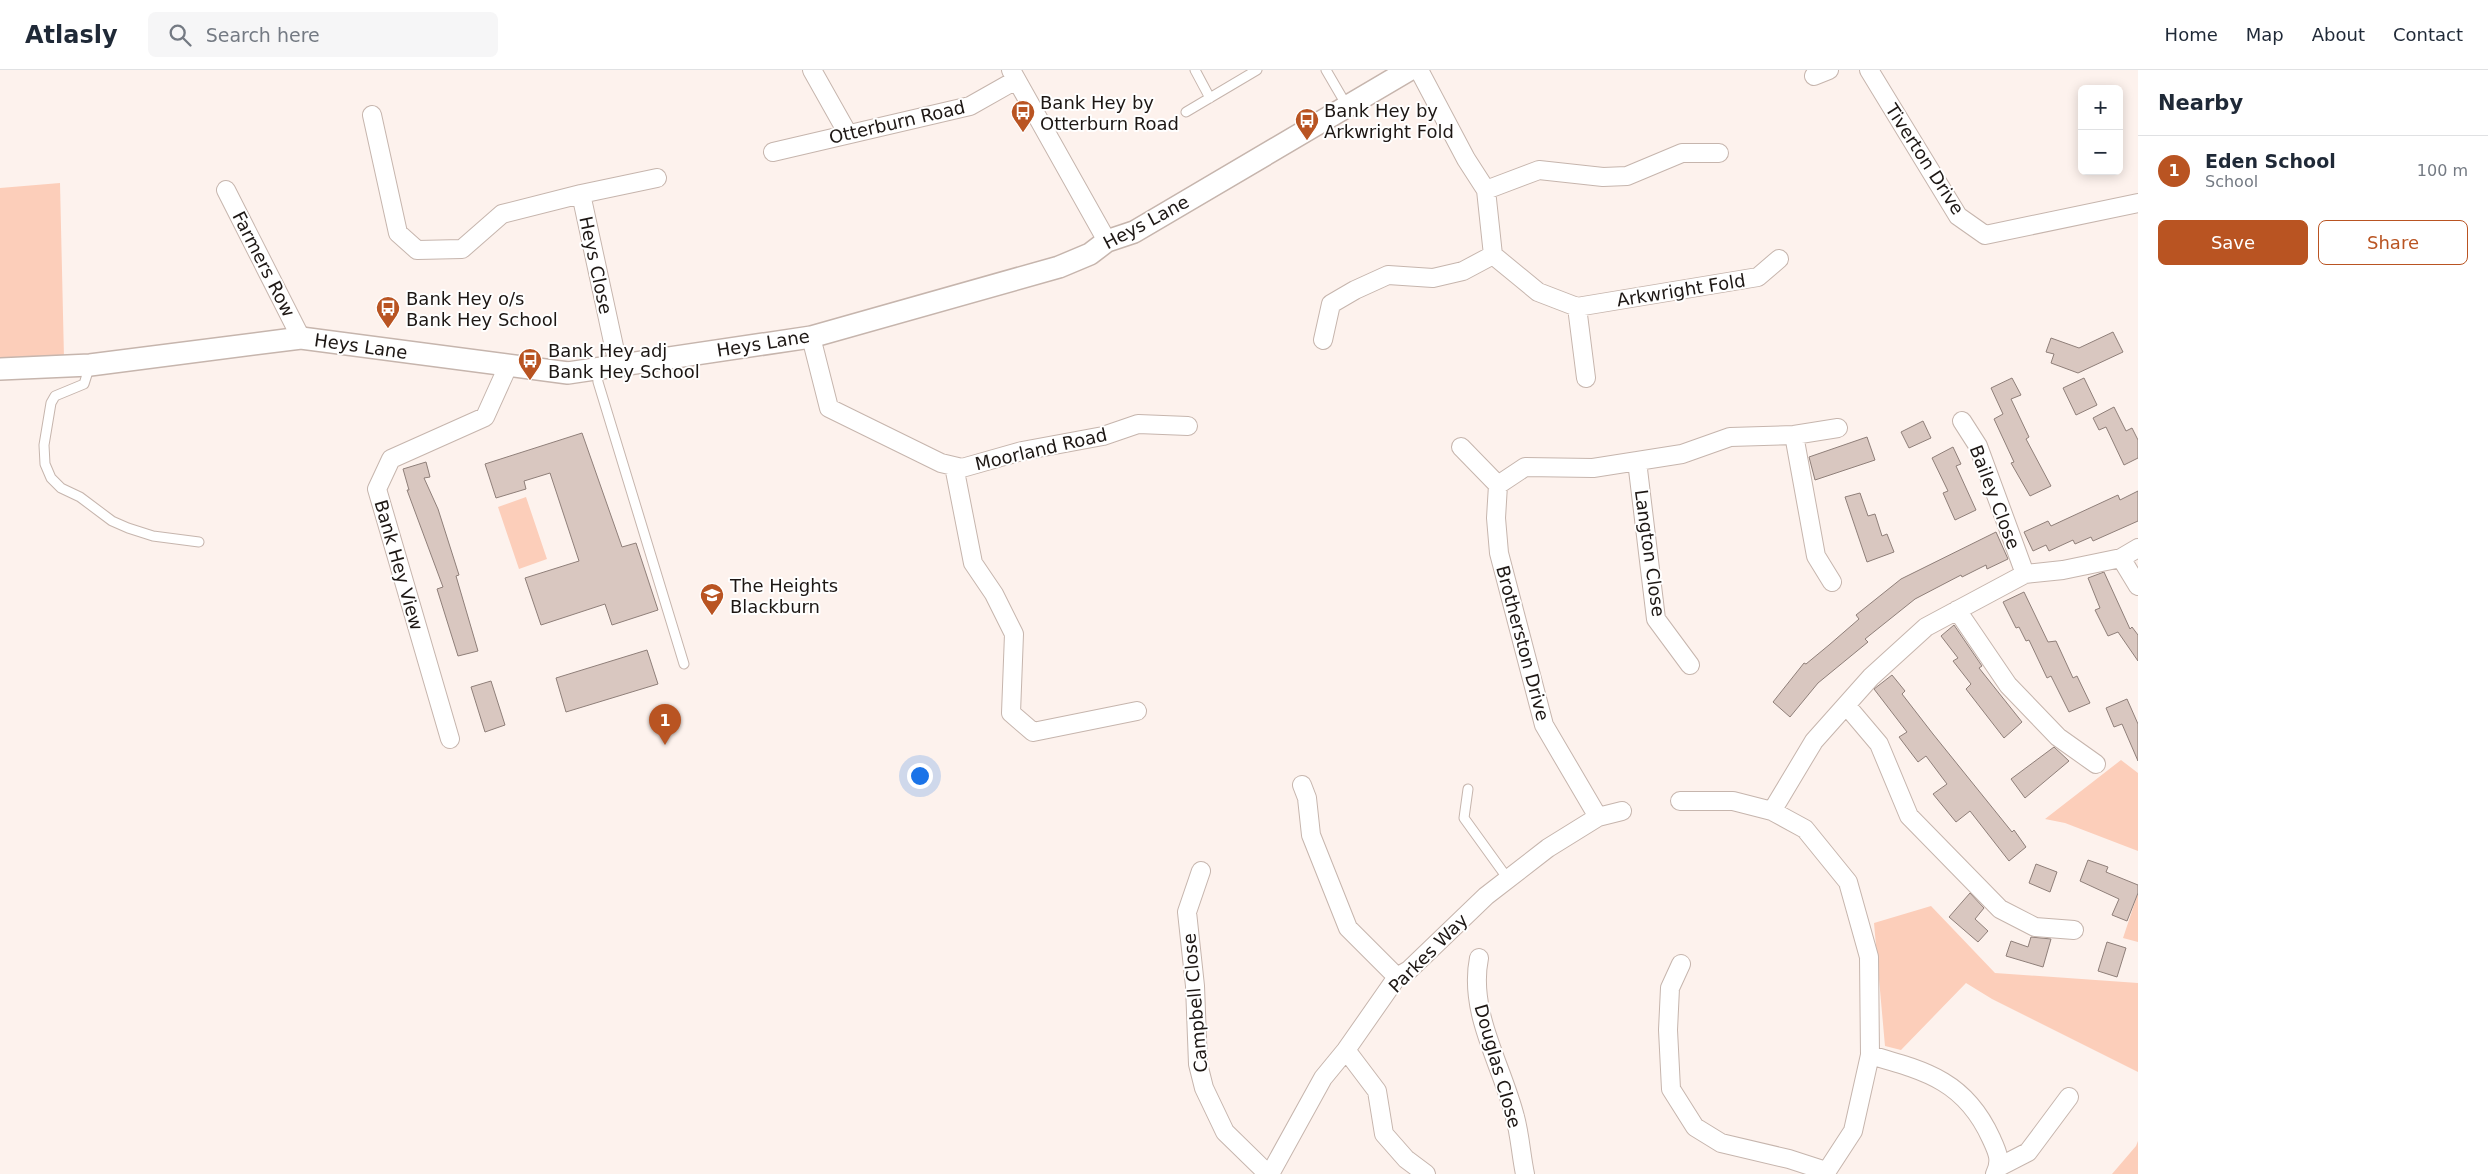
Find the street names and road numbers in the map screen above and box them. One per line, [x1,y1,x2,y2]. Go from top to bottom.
street label: Otterburn Road [827,96,967,148]
street label: Tiverton Drive [1881,99,1969,218]
street label: Heys Lane [1100,191,1192,253]
street label: Farmers Row [228,208,300,320]
street label: Heys Close [575,214,617,316]
street label: Arkwright Fold [1615,269,1747,311]
street label: Heys Lane [715,325,811,361]
street label: Heys Lane [313,329,409,363]
street label: Moorland Road [973,424,1109,474]
street label: Bailey Close [1966,442,2024,552]
street label: Langton Close [1631,488,1669,618]
street label: Bank Hey View [370,497,428,633]
street label: Brotherston Drive [1492,563,1554,723]
street label: Parkes Way [1384,909,1472,997]
street label: Campbell Close [1178,932,1212,1074]
street label: Douglas Close [1470,1002,1526,1130]

